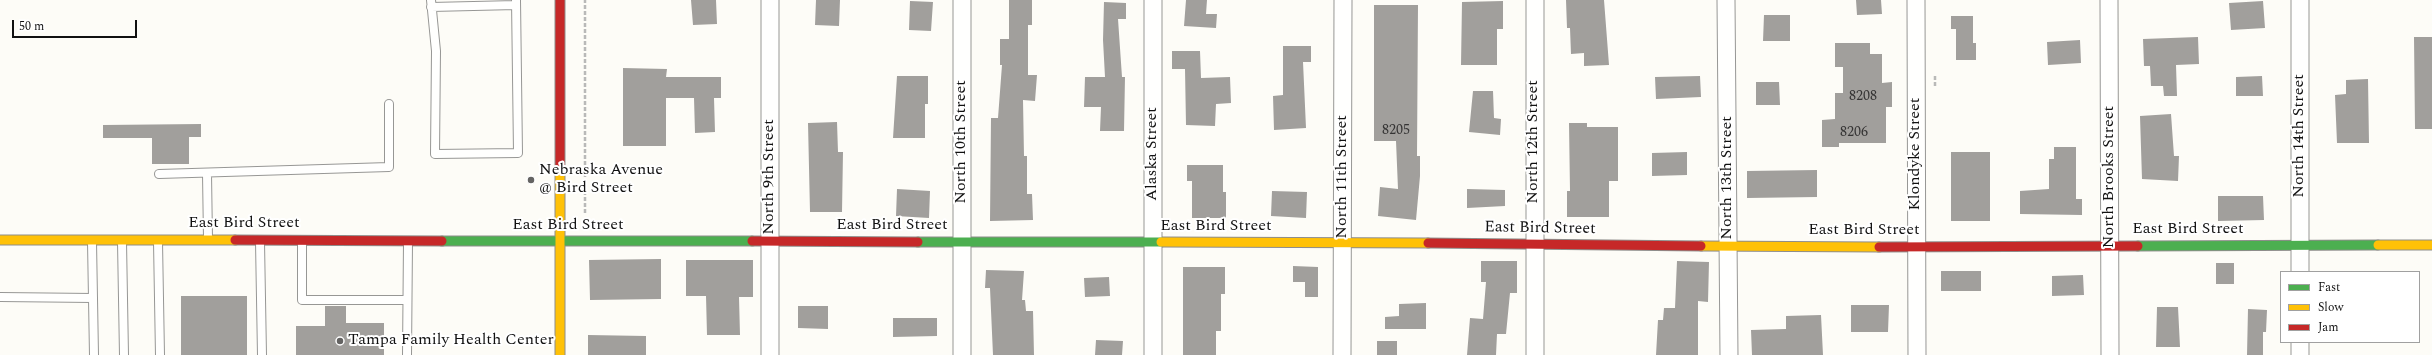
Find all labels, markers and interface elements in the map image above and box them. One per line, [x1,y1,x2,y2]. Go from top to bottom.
scale bar [14,12,139,38]
text: 50 m [19,17,44,36]
street label: North 14th Street [2290,74,2310,198]
street label: North 10th Street [952,80,972,204]
street label: North 12th Street [1524,80,1544,204]
house number: 8208 [1849,89,1877,105]
street label: Klondyke Street [1906,98,1926,210]
street label: North Brooks Street [2100,106,2120,248]
street label: Alaska Street [1143,107,1163,201]
street label: North 11th Street [1333,115,1353,239]
street label: North 13th Street [1718,116,1738,240]
street label: North 9th Street [760,119,780,235]
house number: 8205 [1382,123,1410,139]
house number: 8206 [1840,125,1868,141]
place label: Nebraska Avenue @ Bird Street [539,161,663,199]
marker: Nebraska Avenue @ Bird Street [526,175,536,185]
street label: East Bird Street [188,214,300,234]
street label: East Bird Street [512,216,624,236]
street label: East Bird Street [836,216,948,236]
street label: East Bird Street [1160,217,1272,237]
street label: East Bird Street [1484,218,1596,240]
street label: East Bird Street [2132,220,2244,240]
street label: East Bird Street [1808,221,1920,241]
legend [2280,271,2420,343]
text: Fast [2318,278,2340,297]
text: Slow [2318,298,2343,317]
text: Jam [2318,318,2339,337]
place label: Tampa Family Health Center [348,331,554,351]
marker: Tampa Family Health Center [335,336,345,346]

